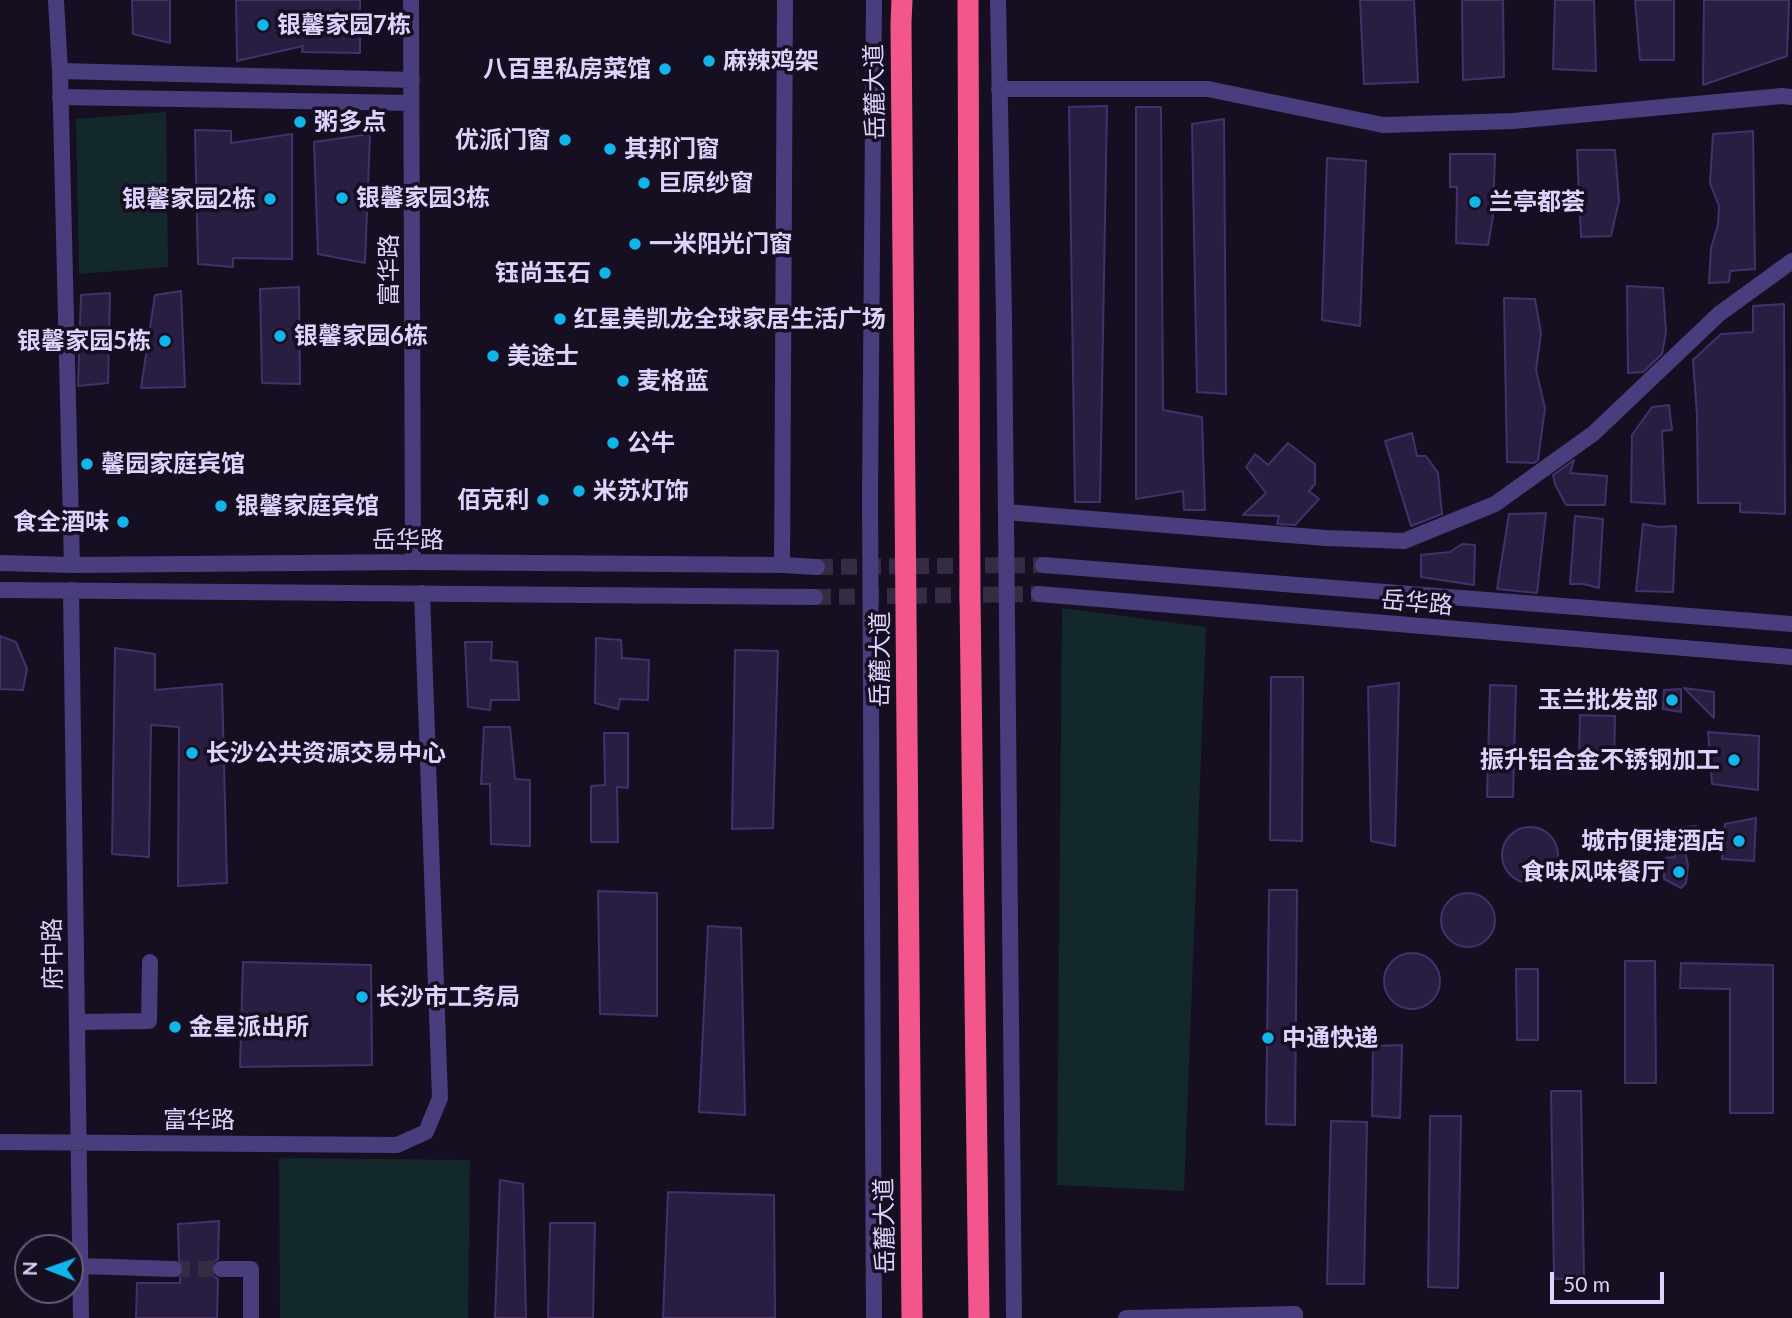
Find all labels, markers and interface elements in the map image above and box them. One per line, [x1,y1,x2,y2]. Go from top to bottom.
place label: 银馨家园7栋 [277,11,411,39]
marker: 银馨家园7栋 [255,17,271,33]
street label: 岳麓大道 [860,44,890,140]
place label: 麻辣鸡架 [723,47,819,75]
marker: 麻辣鸡架 [701,53,717,69]
place label: 八百里私房菜馆 [483,55,651,83]
marker: 八百里私房菜馆 [657,61,673,77]
place label: 粥多点 [314,108,386,136]
marker: 粥多点 [292,114,308,130]
place label: 优派门窗 [455,126,551,154]
marker: 优派门窗 [557,132,573,148]
place label: 其邦门窗 [624,135,720,163]
marker: 其邦门窗 [602,141,618,157]
place label: 巨原纱窗 [658,169,754,197]
marker: 巨原纱窗 [636,175,652,191]
place label: 银馨家园3栋 [356,184,490,212]
place label: 银馨家园2栋 [122,185,256,213]
place label: 兰亭都荟 [1489,188,1585,216]
marker: 银馨家园3栋 [334,190,350,206]
marker: 银馨家园2栋 [262,191,278,207]
marker: 兰亭都荟 [1467,194,1483,210]
place label: 一米阳光门窗 [649,230,793,258]
street label: 富华路 [375,234,403,306]
marker: 一米阳光门窗 [627,236,643,252]
place label: 钰尚玉石 [495,259,591,287]
marker: 钰尚玉石 [597,265,613,281]
place label: 红星美凯龙全球家居生活广场 [574,305,886,333]
marker: 红星美凯龙全球家居生活广场 [552,311,568,327]
place label: 银馨家园6栋 [294,322,428,350]
place label: 银馨家园5栋 [17,327,151,355]
marker: 银馨家园6栋 [272,328,288,344]
marker: 银馨家园5栋 [157,333,173,349]
place label: 美途士 [507,342,579,370]
marker: 美途士 [485,348,501,364]
place label: 麦格蓝 [637,367,709,395]
marker: 麦格蓝 [615,373,631,389]
place label: 公牛 [627,429,675,457]
marker: 公牛 [605,435,621,451]
place label: 馨园家庭宾馆 [101,450,245,478]
marker: 馨园家庭宾馆 [79,456,95,472]
place label: 米苏灯饰 [593,477,689,505]
marker: 米苏灯饰 [571,483,587,499]
place label: 佰克利 [457,486,529,514]
place label: 银馨家庭宾馆 [235,492,379,520]
marker: 佰克利 [535,492,551,508]
marker: 银馨家庭宾馆 [213,498,229,514]
place label: 食全酒味 [13,508,109,536]
marker: 食全酒味 [115,514,131,530]
street label: 岳华路 [372,526,444,554]
street label: 岳华路 [1380,586,1454,620]
street label: 岳麓大道 [866,611,894,707]
place label: 玉兰批发部 [1538,686,1658,714]
marker: 玉兰批发部 [1664,692,1680,708]
place label: 长沙公共资源交易中心 [206,739,446,767]
marker: 长沙公共资源交易中心 [184,745,200,761]
place label: 振升铝合金不锈钢加工 [1480,746,1720,774]
marker: 振升铝合金不锈钢加工 [1726,752,1742,768]
place label: 城市便捷酒店 [1581,827,1725,855]
marker: 城市便捷酒店 [1731,833,1747,849]
place label: 食味风味餐厅 [1521,858,1665,886]
marker: 食味风味餐厅 [1671,864,1687,880]
street label: 府中路 [38,918,68,990]
place label: 长沙市工务局 [376,983,520,1011]
marker: 长沙市工务局 [354,989,370,1005]
place label: 金星派出所 [189,1013,309,1041]
marker: 金星派出所 [167,1019,183,1035]
place label: 中通快递 [1282,1024,1378,1052]
marker: 中通快递 [1260,1030,1276,1046]
street label: 富华路 [163,1106,235,1134]
street label: 岳麓大道 [870,1178,900,1274]
north arrow [14,1234,84,1304]
scale bar [1554,1258,1668,1302]
text: N [18,1261,41,1276]
text: 50 m [1563,1271,1610,1296]

